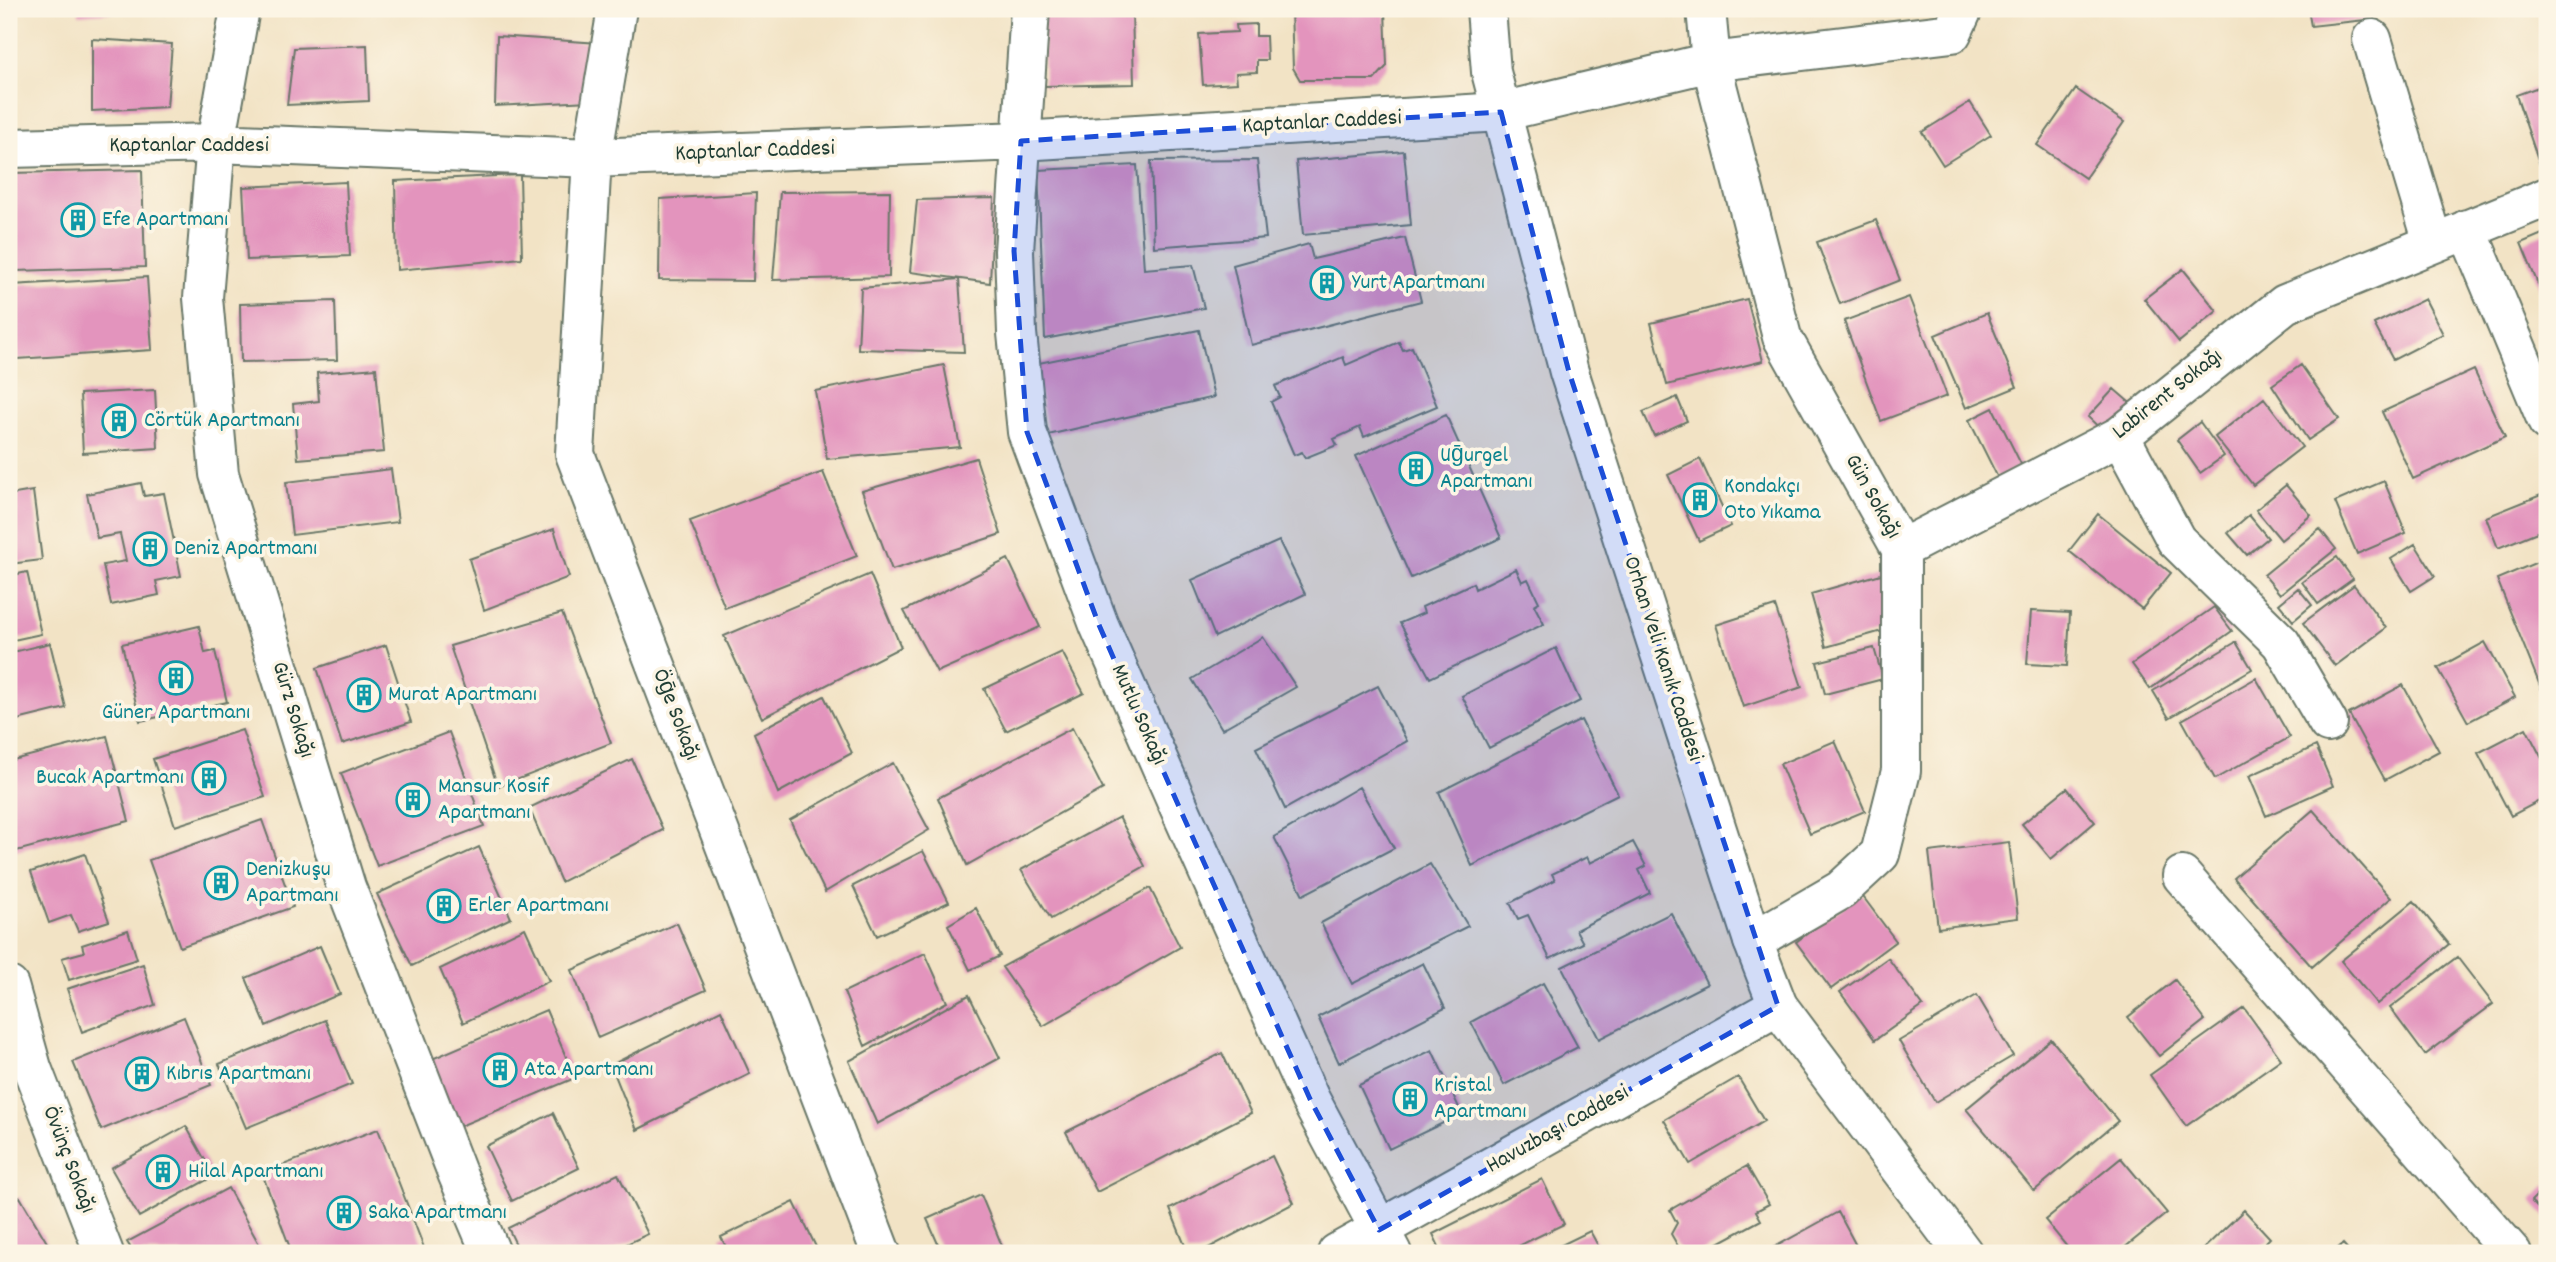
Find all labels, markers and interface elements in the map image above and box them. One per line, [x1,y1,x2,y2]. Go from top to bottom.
street label: Kaptanlar Caddesi [1241,102,1403,144]
street label: Kaptanlar Caddesi [109,130,269,163]
street label: Kaptanlar Caddesi [675,133,835,171]
building icon: Efe Apartmanı [59,201,97,239]
place label: Efe Apartmanı [102,204,228,237]
building icon: Yurt Apartmanı [1308,264,1346,302]
place label: Yurt Apartmanı [1352,267,1485,300]
street label: Labirent Sokağı [2106,341,2230,449]
building icon: Cörtük Apartmanı [100,402,138,440]
place label: Cörtük Apartmanı [144,405,300,438]
place label: Uḡurgel Apartmanı [1440,440,1532,499]
street label: Gün Sokağı [1835,449,1909,545]
building icon: Uḡurgel Apartmanı [1397,450,1435,488]
place label: Kondakçı Oto Yıkama [1724,471,1822,530]
building icon: Kondakçı Oto Yıkama [1681,481,1719,519]
building icon: Deniz Apartmanı [131,530,169,568]
place label: Deniz Apartmanı [174,533,317,566]
street label: Orhan Veli Kanık Caddesi [1613,552,1711,766]
street label: Gürz Sokağı [262,658,322,762]
building icon: Güner Apartmanı [157,659,195,697]
street label: Mutlu Sokağı [1101,659,1175,771]
street label: Öḡe Sokağı [642,664,708,766]
building icon: Murat Apartmanı [345,676,383,714]
place label: Murat Apartmanı [388,679,537,712]
place label: Güner Apartmanı [102,697,250,730]
building icon: Bucak Apartmanı [190,759,228,797]
place label: Bucak Apartmanı [36,762,184,795]
place label: Mansur Kosif Apartmanı [438,771,550,830]
building icon: Mansur Kosif Apartmanı [394,781,432,819]
place label: Denizkuşu Apartmanı [246,854,338,913]
building icon: Denizkuşu Apartmanı [202,864,240,902]
building icon: Erler Apartmanı [425,887,463,925]
place label: Erler Apartmanı [468,890,609,923]
building icon: Ata Apartmanı [481,1051,519,1089]
place label: Ata Apartmanı [524,1054,654,1087]
building icon: Kıbrıs Apartmanı [123,1055,161,1093]
place label: Kıbrıs Apartmanı [166,1058,311,1091]
place label: Kristal Apartmanı [1434,1070,1526,1129]
street label: Havuzbaşı Caddesi [1481,1077,1635,1183]
building icon: Kristal Apartmanı [1391,1080,1429,1118]
street label: Övünç Sokağı [33,1102,103,1218]
building icon: Hilal Apartmanı [144,1153,182,1191]
place label: Hilal Apartmanı [188,1156,323,1189]
building icon: Saka Apartmanı [325,1194,363,1232]
place label: Saka Apartmanı [368,1197,507,1230]

